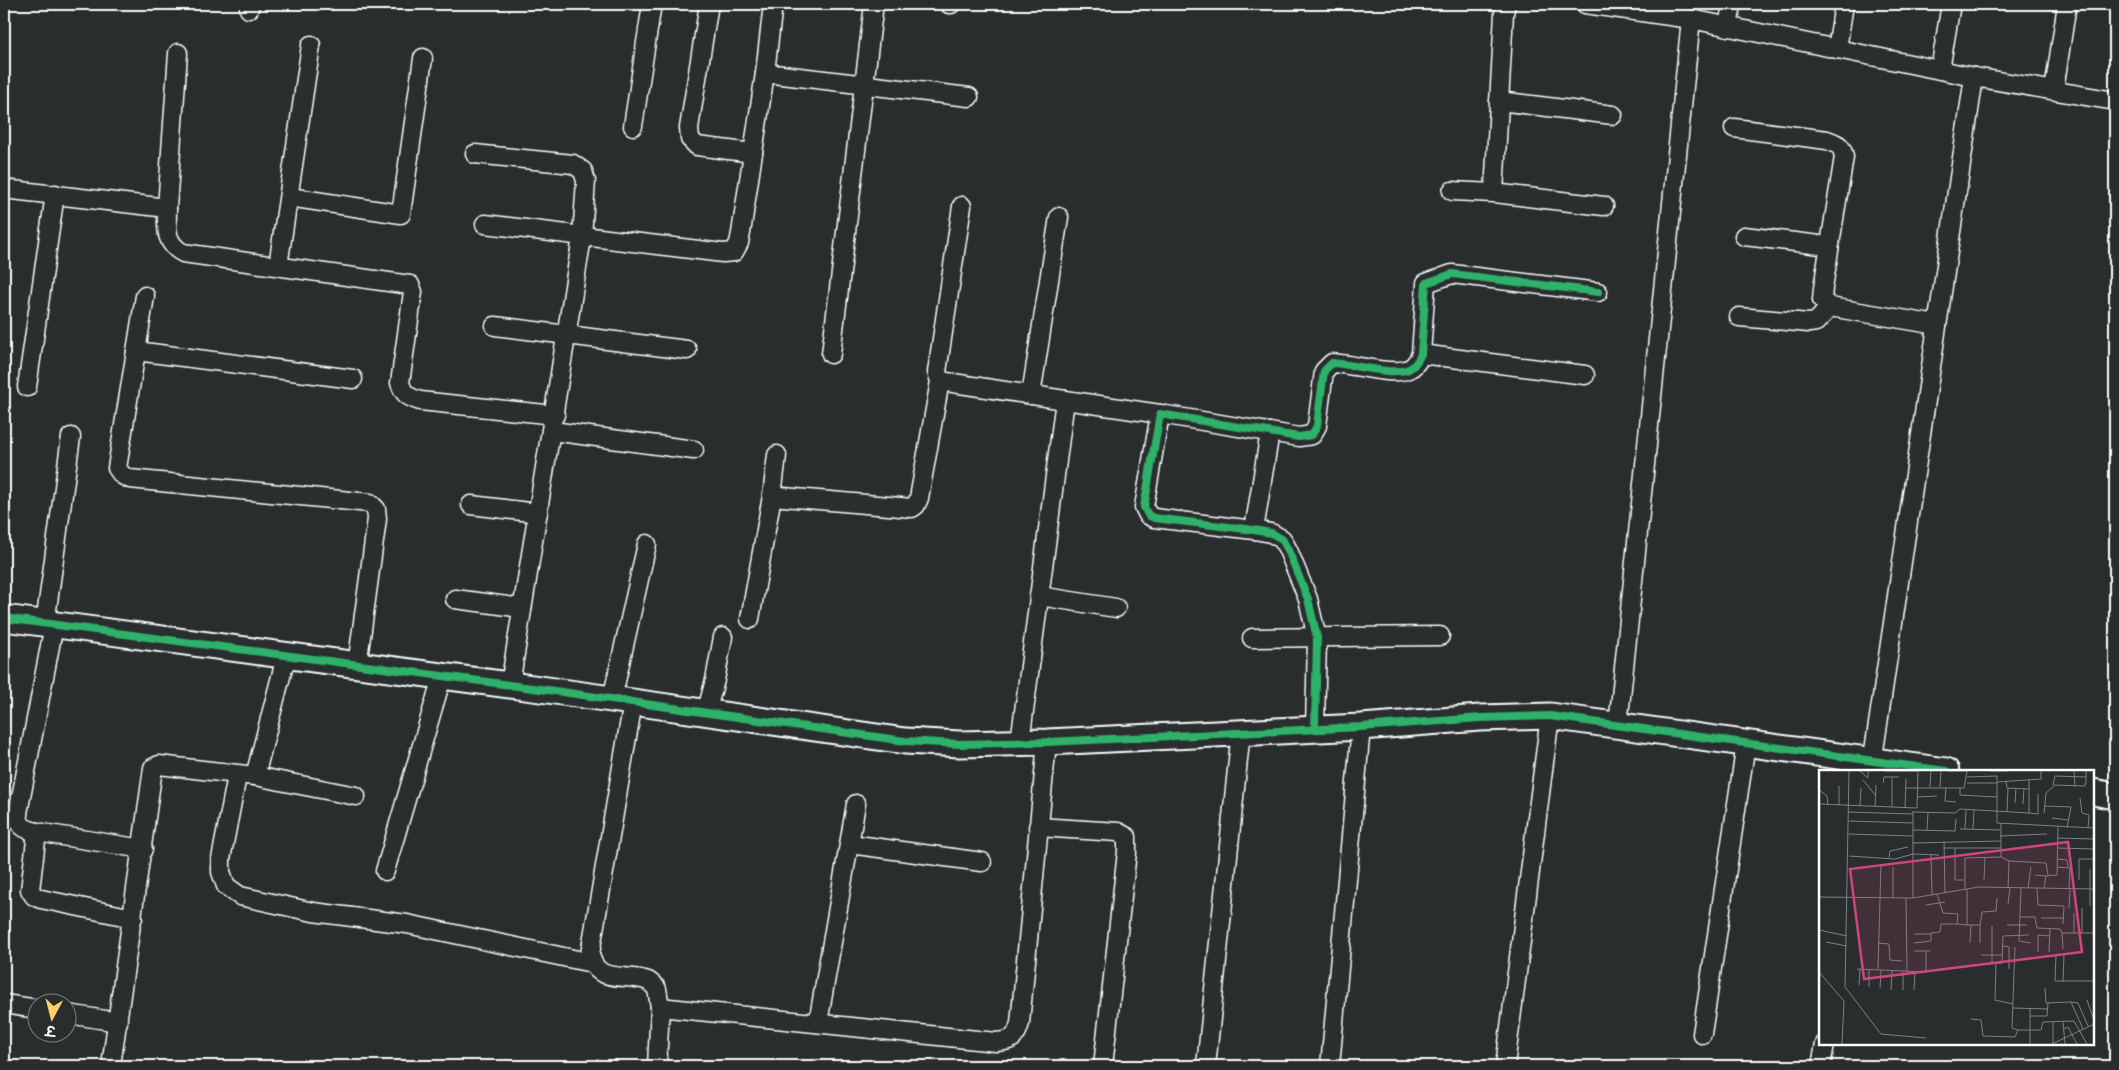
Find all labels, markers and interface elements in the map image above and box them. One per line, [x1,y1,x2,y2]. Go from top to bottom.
inset map [1819,770,2094,1045]
north arrow [28,992,78,1042]
text: उ [43,1021,58,1042]

